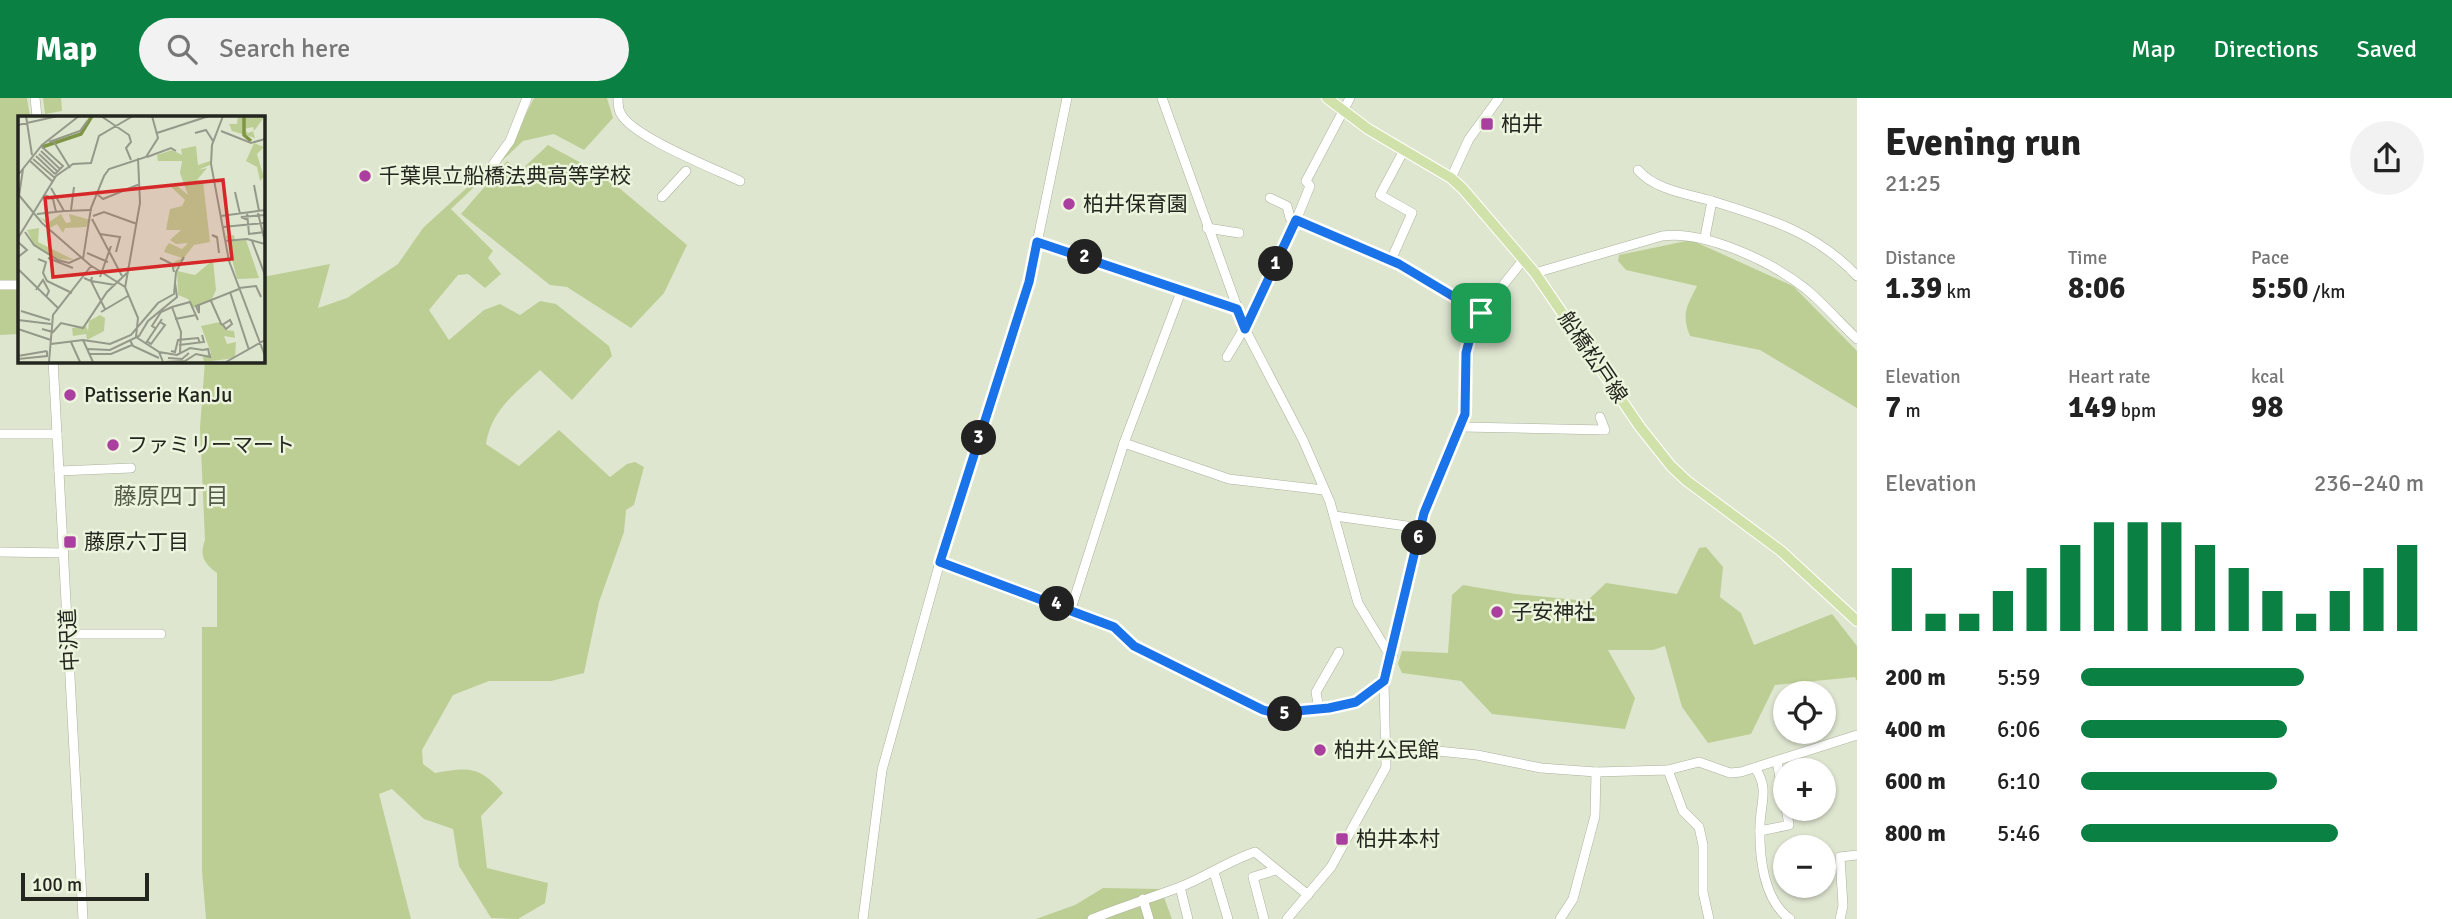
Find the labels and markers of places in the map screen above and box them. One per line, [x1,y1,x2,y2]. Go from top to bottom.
place label: 柏井 [1501,111,1543,137]
marker: 柏井 [1479,116,1495,132]
place label: 千葉県立船橋法典高等学校 [379,163,631,189]
marker: 千葉県立船橋法典高等学校 [357,168,373,184]
place label: 柏井保育園 [1083,191,1188,217]
marker: 柏井保育園 [1061,196,1077,212]
pin: 2 [1068,240,1102,274]
pin: 1 [1258,246,1294,282]
pin [1451,283,1511,343]
place label: Patisserie KanJu [84,382,232,408]
marker: Patisserie KanJu [62,387,78,403]
pin: 3 [962,420,996,456]
place label: ファミリーマート [127,432,295,458]
marker: ファミリーマート [105,437,121,453]
pin: 6 [1402,520,1436,556]
place label: 藤原六丁目 [84,529,189,555]
marker: 藤原六丁目 [62,534,78,550]
pin: 4 [1040,587,1074,622]
place label: 子安神社 [1511,599,1595,625]
marker: 子安神社 [1489,604,1505,620]
pin: 5 [1268,696,1302,732]
place label: 柏井公民館 [1334,737,1439,763]
marker: 柏井公民館 [1312,742,1328,758]
place label: 柏井本村 [1356,826,1440,852]
marker: 柏井本村 [1334,831,1350,847]

